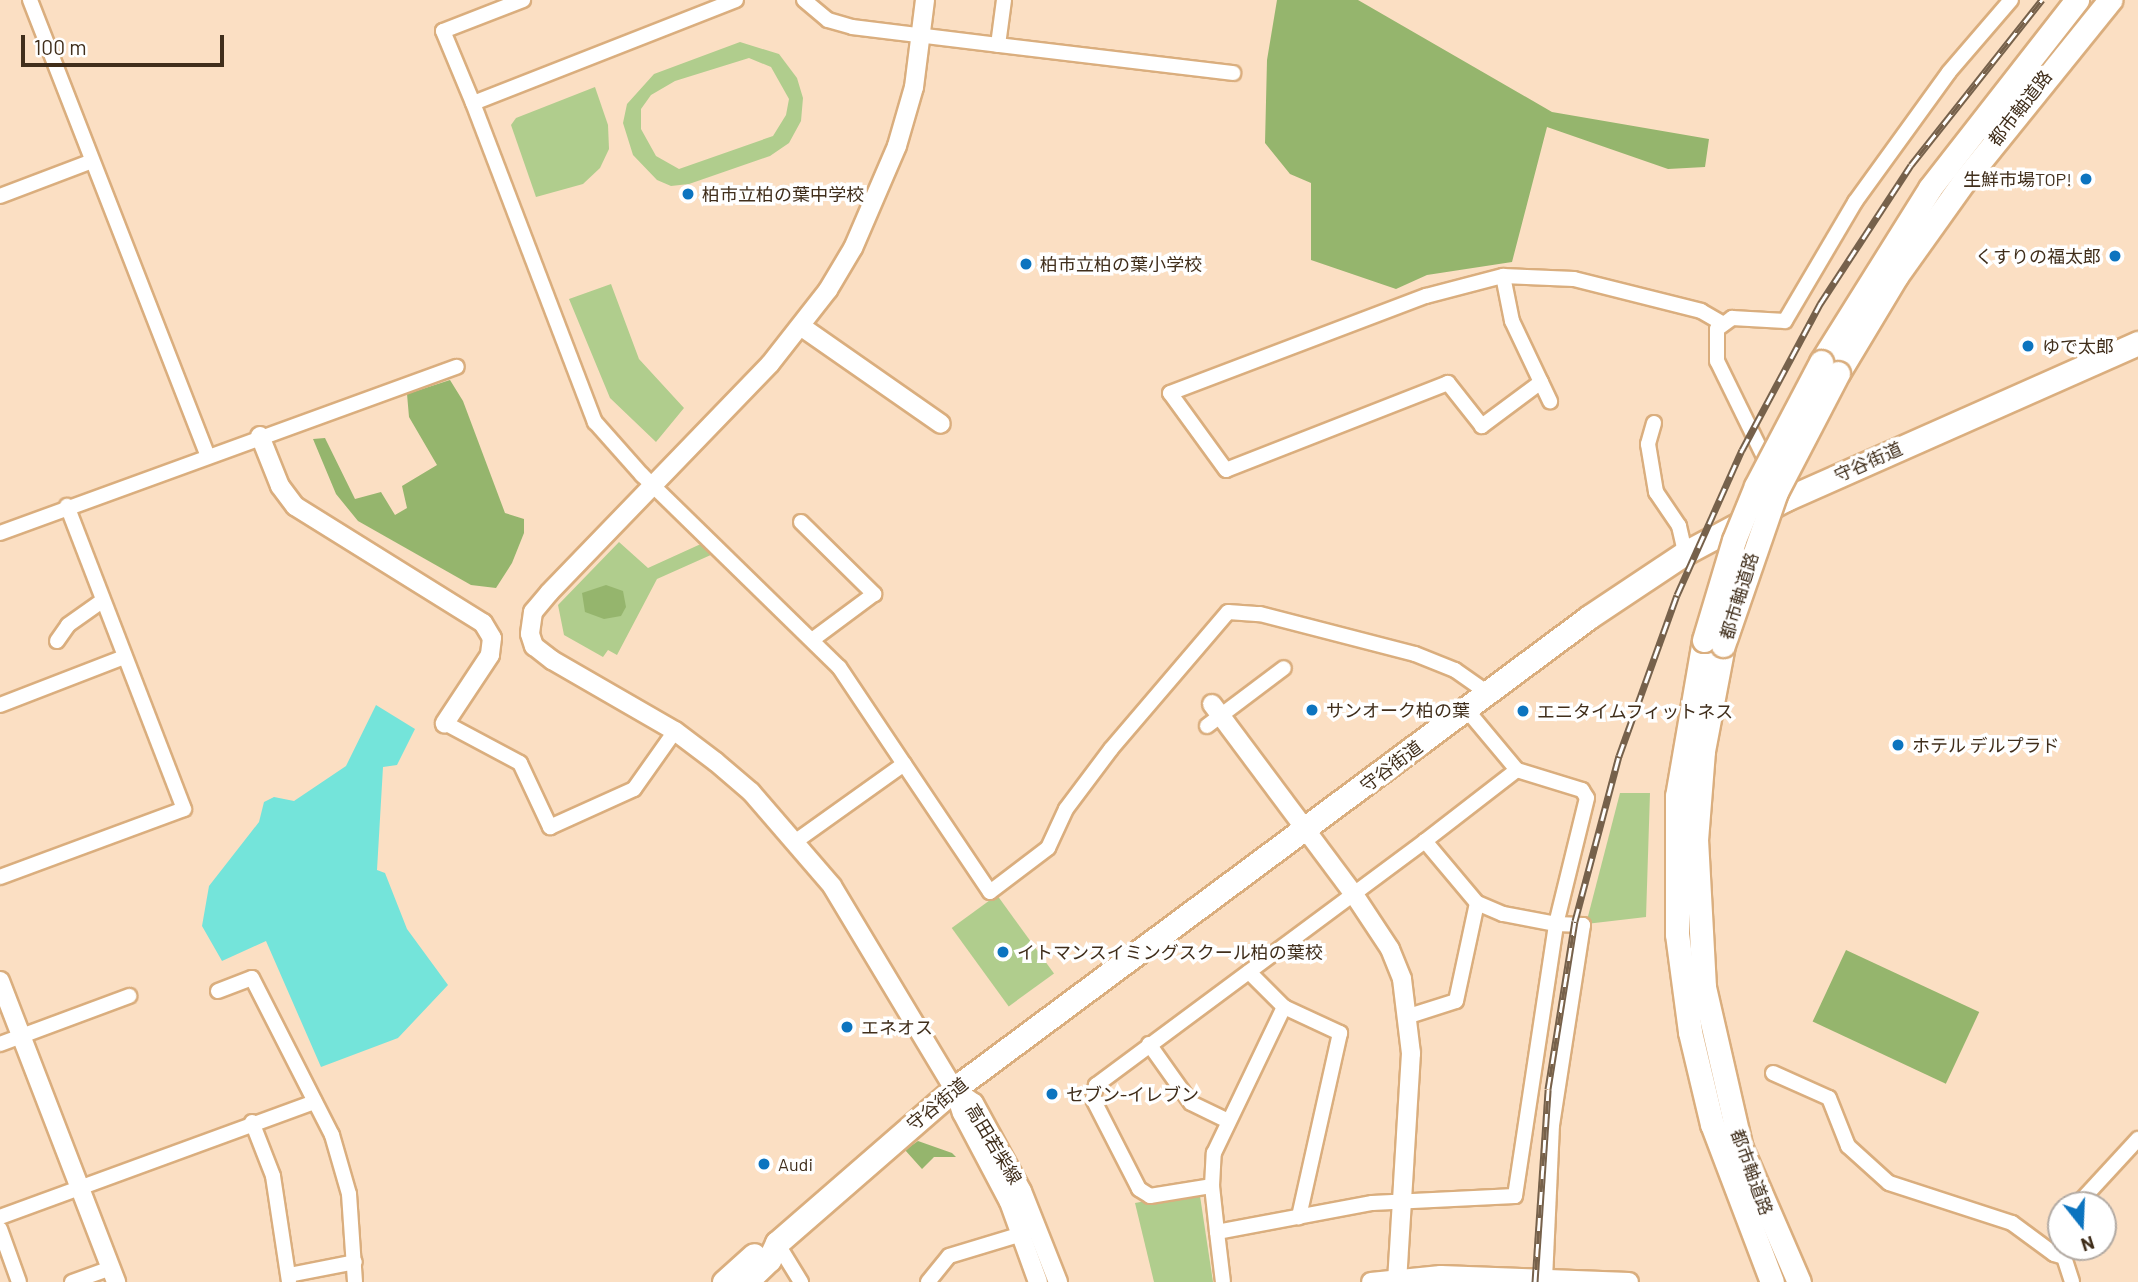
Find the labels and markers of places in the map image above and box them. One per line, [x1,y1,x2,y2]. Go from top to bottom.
place label: 生鮮市場TOP! [1963,168,2072,190]
marker: 生鮮市場TOP! [2078,171,2094,187]
place label: 柏市立柏の葉中学校 [702,183,864,205]
marker: 柏市立柏の葉中学校 [680,186,696,202]
place label: くすりの福太郎 [1975,245,2101,267]
marker: くすりの福太郎 [2107,248,2123,264]
place label: 柏市立柏の葉小学校 [1040,253,1202,275]
marker: 柏市立柏の葉小学校 [1018,256,1034,272]
place label: ゆで太郎 [2042,335,2114,357]
marker: ゆで太郎 [2020,338,2036,354]
place label: サンオーク柏の葉 [1326,699,1470,721]
place label: エニタイムフィットネス [1537,700,1735,722]
marker: サンオーク柏の葉 [1304,702,1320,718]
marker: エニタイムフィットネス [1515,703,1531,719]
place label: ホテル デルプラド [1912,734,2060,756]
marker: ホテル デルプラド [1890,737,1906,753]
place label: イトマンスイミングスクール柏の葉校 [1017,941,1323,963]
marker: イトマンスイミングスクール柏の葉校 [995,944,1011,960]
place label: エネオス [861,1016,933,1038]
marker: エネオス [839,1019,855,1035]
place label: セブン-イレブン [1066,1083,1199,1105]
marker: セブン-イレブン [1044,1086,1060,1102]
place label: Audi [778,1153,813,1175]
marker: Audi [756,1156,772,1172]

